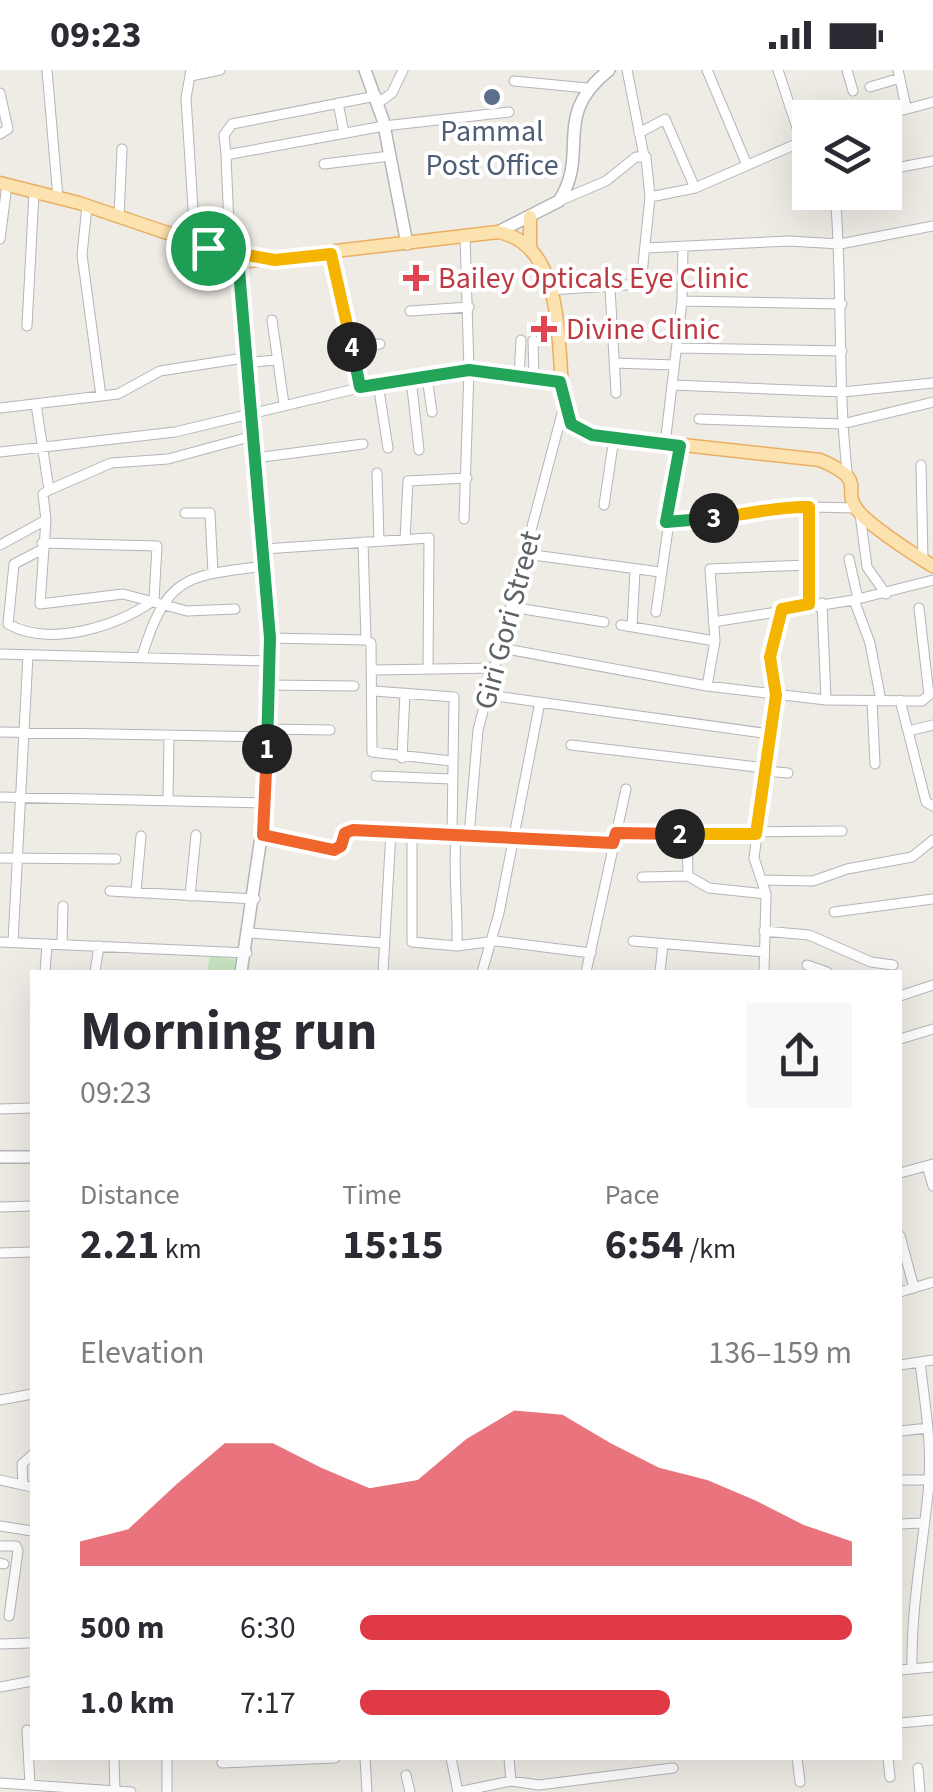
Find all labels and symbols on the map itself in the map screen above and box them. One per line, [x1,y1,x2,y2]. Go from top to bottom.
marker: Pammal Post Office [481,86,503,108]
place label: Pammal Post Office [425,110,559,187]
pin [166,206,251,291]
place label: Bailey Opticals Eye Clinic [438,257,749,300]
marker: Bailey Opticals Eye Clinic [403,265,429,291]
place label: Divine Clinic [566,308,720,351]
marker: Divine Clinic [531,316,557,342]
pin: 4 [327,322,377,372]
pin: 3 [689,493,739,543]
street label: Giri Gori Street [463,526,553,714]
pin: 1 [242,724,292,774]
pin: 2 [655,809,705,859]

